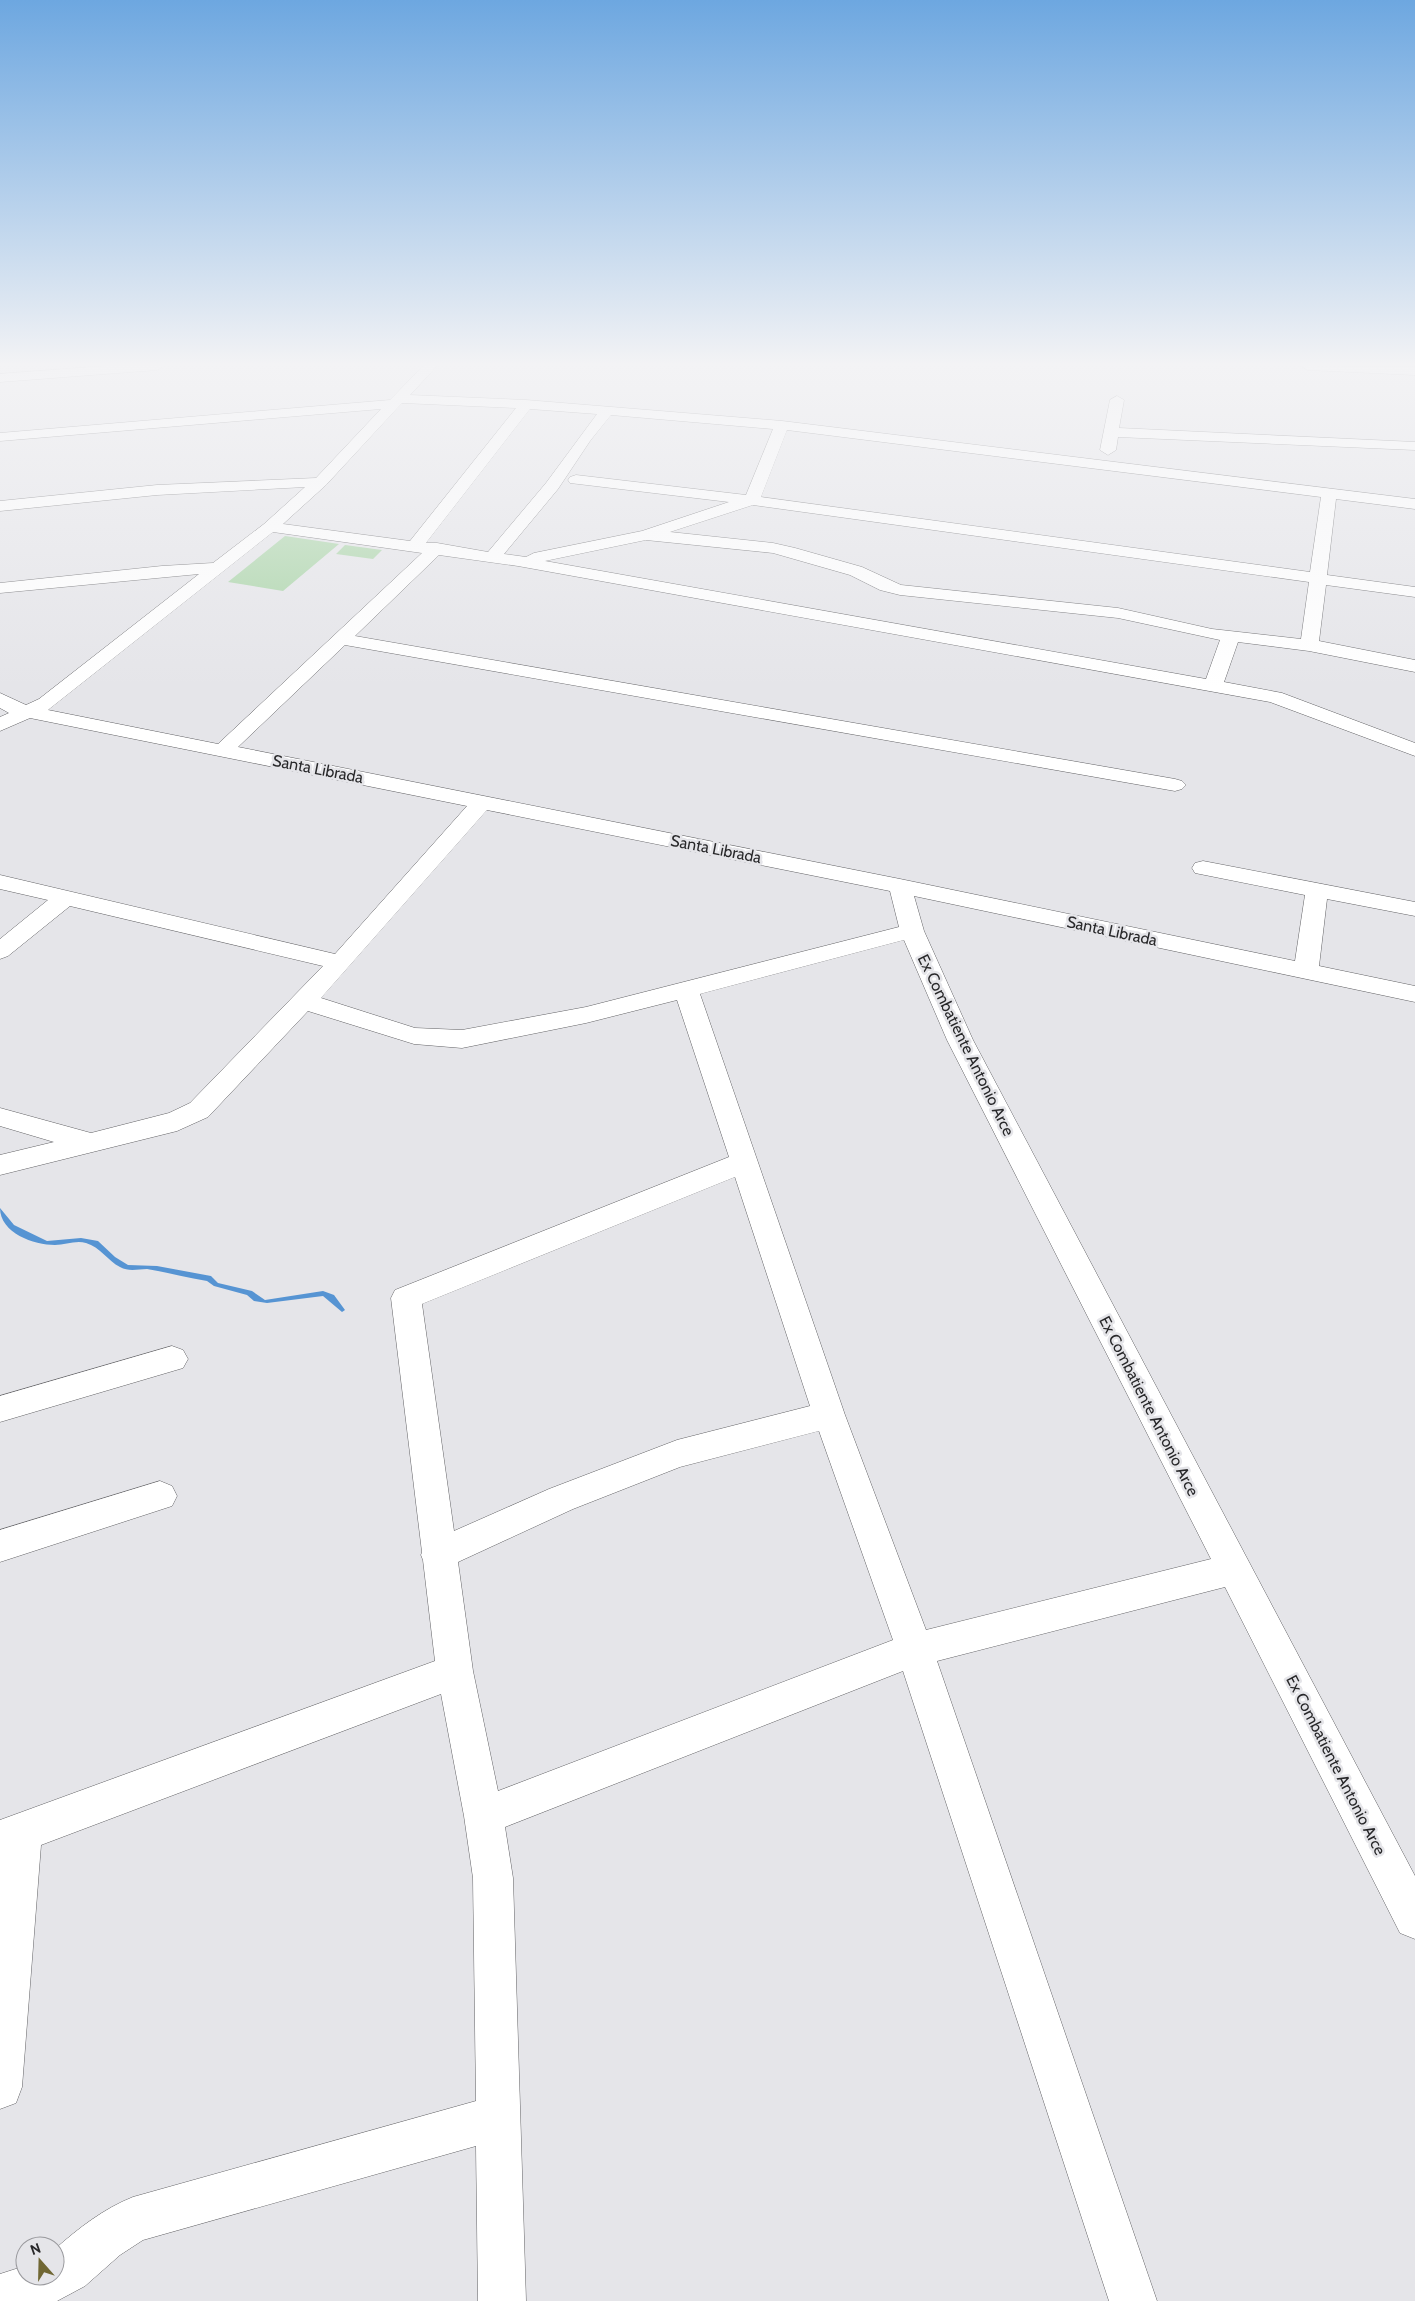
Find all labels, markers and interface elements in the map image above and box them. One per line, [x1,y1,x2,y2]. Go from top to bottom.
street label: Santa Librada [271,751,365,787]
street label: Santa Librada [669,831,763,867]
street label: Santa Librada [1065,912,1159,950]
street label: Ex Combatiente Antonio Arce [914,951,1018,1139]
street label: Ex Combatiente Antonio Arce [1095,1313,1203,1499]
street label: Ex Combatiente Antonio Arce [1282,1672,1390,1858]
north arrow [15,2236,65,2286]
text: N [28,2239,43,2259]

